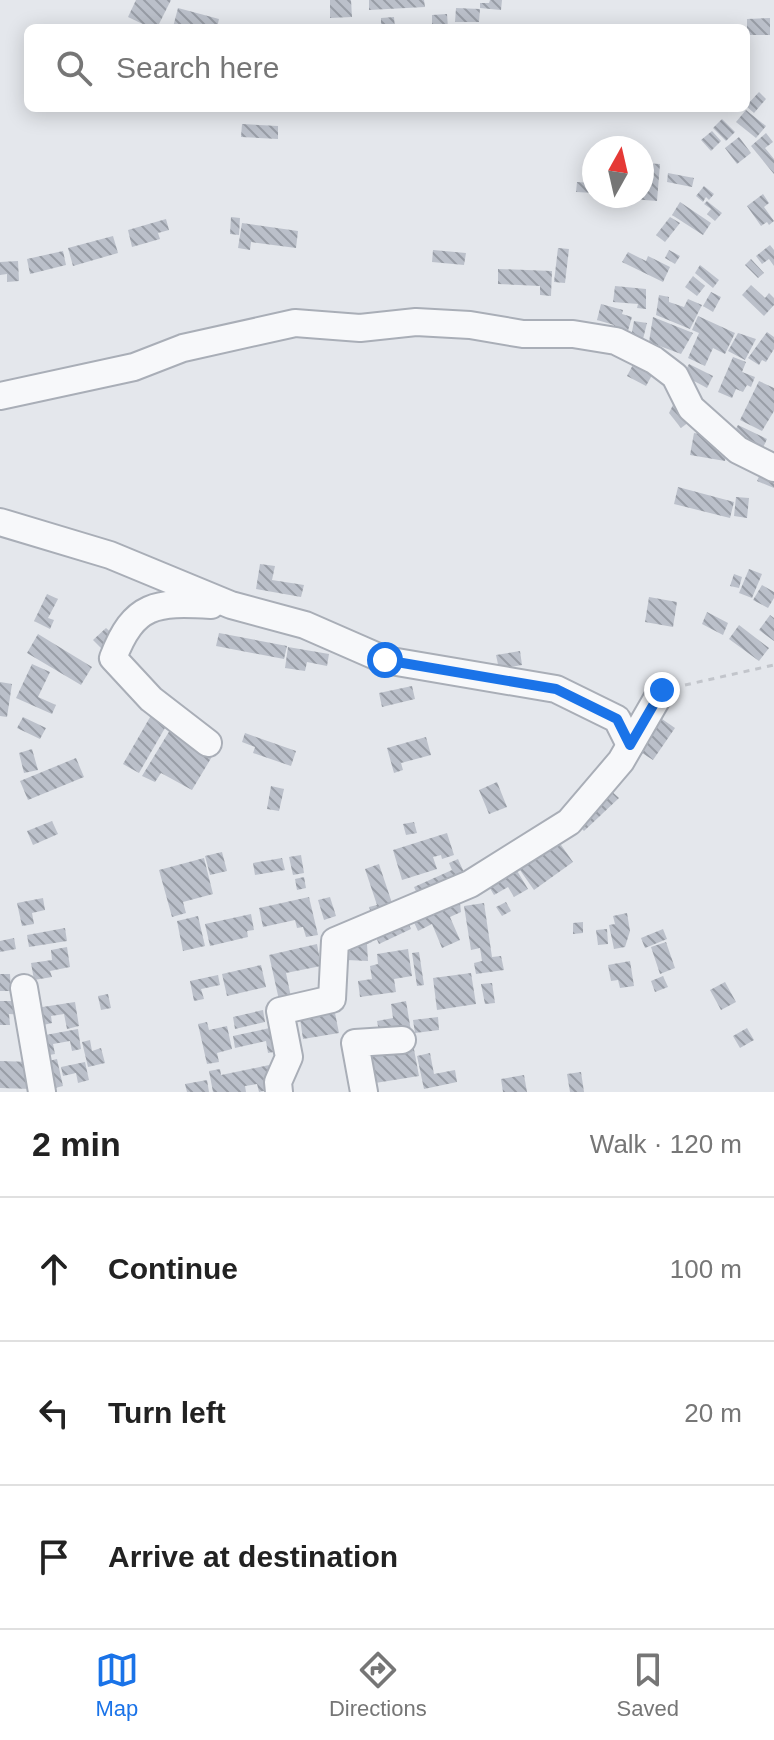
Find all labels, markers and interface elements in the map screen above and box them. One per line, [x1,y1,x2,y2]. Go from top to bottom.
search box [24,24,750,112]
icon: search [52,46,96,90]
text: Search here [116,51,279,84]
north arrow [582,136,654,208]
route start [367,642,403,678]
route end [644,672,680,708]
text: 2 min [32,1125,121,1163]
text: Walk · 120 m [590,1129,742,1159]
icon: ahead [32,1247,76,1291]
text: Continue [108,1252,238,1285]
text: 100 m [670,1254,742,1284]
icon: left [32,1391,76,1435]
text: Turn left [108,1396,226,1429]
text: 20 m [684,1398,742,1428]
icon: arrive [32,1535,76,1579]
text: Arrive at destination [108,1540,398,1573]
tab: Map [95,1648,139,1722]
tab: Directions [329,1648,427,1722]
tab: Saved [617,1648,679,1722]

